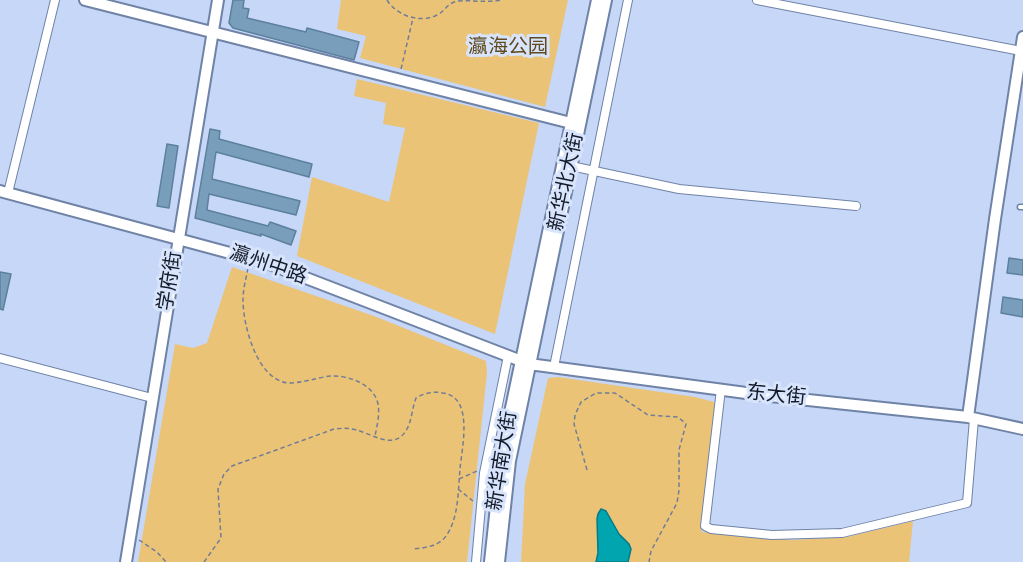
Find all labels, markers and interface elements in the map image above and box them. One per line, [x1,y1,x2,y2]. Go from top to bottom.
park label: 瀛海公园 [468,36,548,60]
street label: 新华北大街 [545,131,589,233]
street label: 瀛州中路 [226,242,310,290]
street label: 学府街 [154,249,188,313]
street label: 东大街 [745,381,807,411]
street label: 新华南大街 [483,410,523,512]

